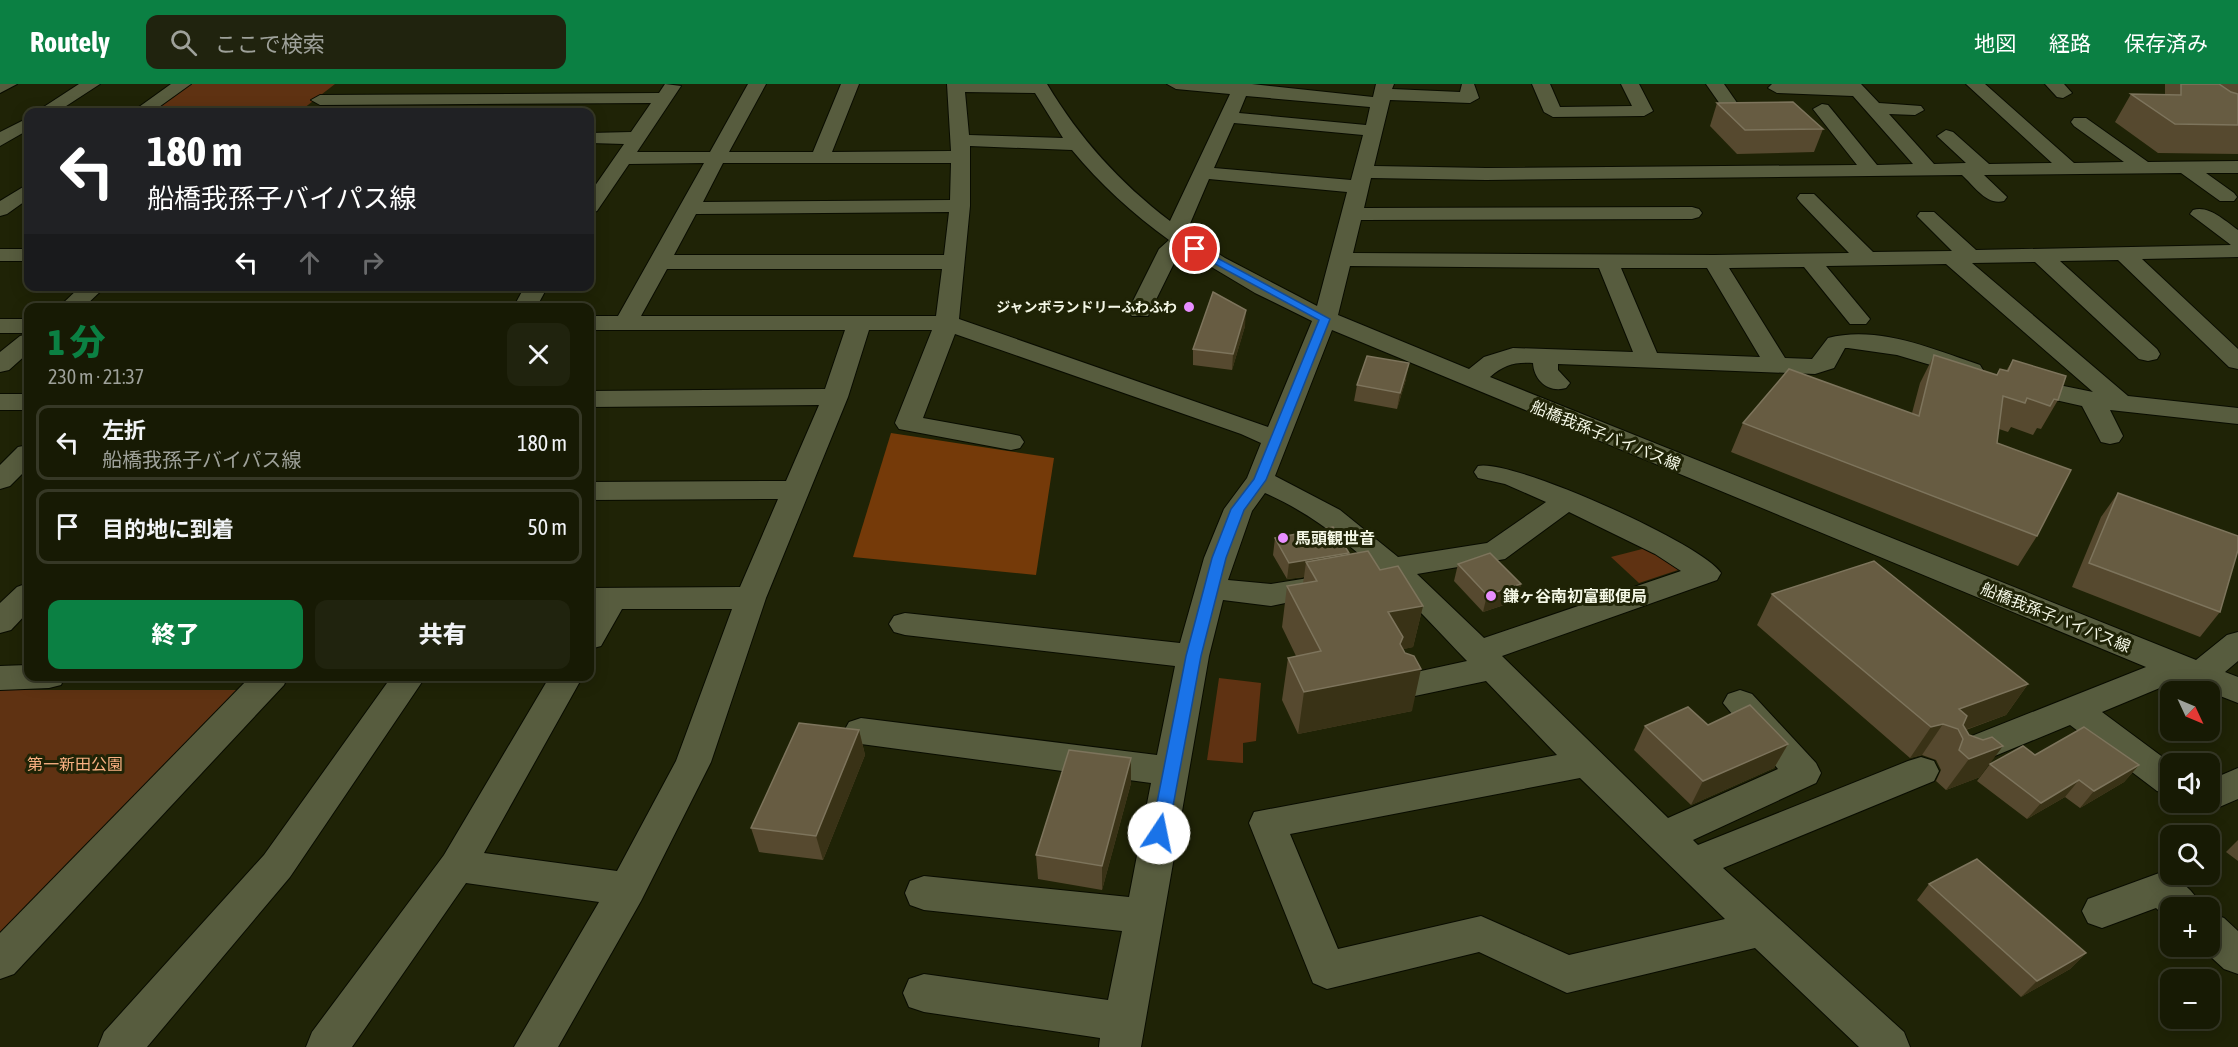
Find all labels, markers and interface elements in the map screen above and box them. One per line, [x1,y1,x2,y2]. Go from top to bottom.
search box [146,15,566,69]
text: Routely [30,26,110,58]
icon: search [167,26,200,59]
text: ここで検索 [215,31,325,57]
text: 地図 [1974,31,2016,55]
text: 経路 [2049,31,2091,55]
text: 保存済み [2124,31,2208,55]
text: 180 m [147,127,242,175]
icon: left [48,132,126,210]
text: 船橋我孫子バイパス線 [147,183,416,214]
pin [1169,223,1220,274]
icon: arrive [1178,232,1211,265]
icon: left [230,246,263,279]
icon: ahead [293,246,326,279]
icon: right [356,246,389,279]
place label: ジャンボランドリーふわふわ [996,299,1177,315]
marker: ジャンボランドリーふわふわ [1182,300,1196,314]
text: 1 分 [48,321,106,363]
button: close [507,323,570,386]
text: 230 m · 21:37 [48,365,144,388]
street label: 船橋我孫子バイパス線 [1529,397,1683,473]
text: 左折 [102,417,146,443]
icon: left [51,426,84,459]
text: 180 m [517,430,567,456]
text: 船橋我孫子バイパス線 [102,448,302,471]
icon: arrive [51,510,84,543]
text: 50 m [527,514,567,540]
text: 目的地に到着 [102,516,234,542]
place label: 馬頭観世音 [1295,529,1375,547]
marker: 馬頭観世音 [1276,531,1290,545]
street label: 船橋我孫子バイパス線 [1979,579,2133,655]
place label: 鎌ヶ谷南初富郵便局 [1503,587,1647,605]
marker: 鎌ヶ谷南初富郵便局 [1484,589,1498,603]
button: 終了 [48,600,303,669]
button: 共有 [315,600,570,669]
north arrow [2160,681,2220,741]
map controls [2160,681,2220,1029]
button: sound [2160,753,2220,813]
park label: 第一新田公園 [27,755,123,773]
position arrow [1127,801,1191,865]
button: search [2160,825,2220,885]
button: + [2160,897,2220,957]
button: − [2160,969,2220,1029]

